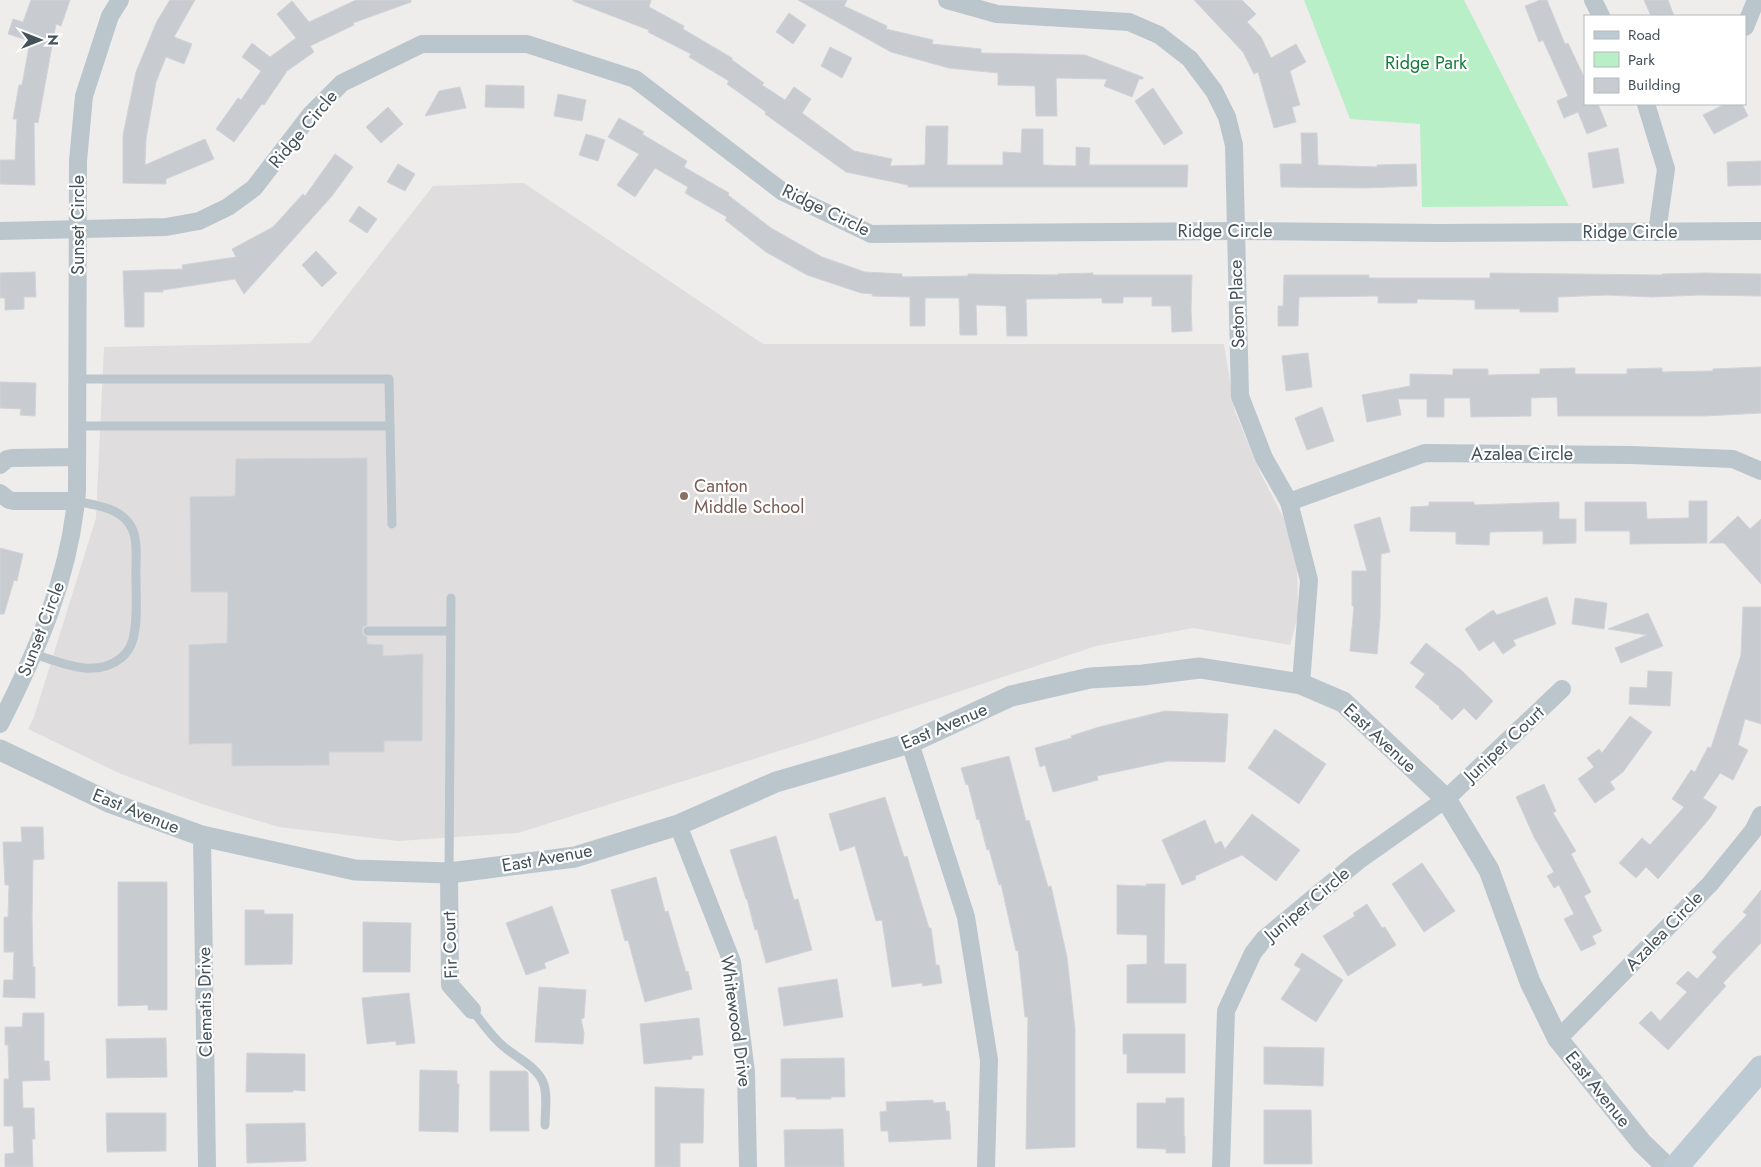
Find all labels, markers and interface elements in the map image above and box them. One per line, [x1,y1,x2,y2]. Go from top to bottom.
north arrow [15,15,65,65]
legend [1584,15,1746,105]
text: Road [1628,24,1660,46]
text: N [43,34,63,46]
text: Park [1628,49,1655,71]
park label: Ridge Park [1385,50,1467,76]
text: Building [1628,74,1680,96]
street label: Ridge Circle [263,84,343,174]
street label: Sunset Circle [65,175,91,275]
street label: Ridge Circle [778,178,874,242]
street label: Ridge Circle [1178,218,1272,244]
street label: Ridge Circle [1583,219,1677,245]
street label: Seton Place [1222,259,1252,349]
street label: Azalea Circle [1471,441,1573,467]
place label: Canton Middle School [694,473,804,520]
marker: Canton Middle School [678,490,690,502]
street label: Sunset Circle [11,578,71,680]
street label: East Avenue [897,696,991,756]
street label: East Avenue [1338,697,1422,779]
street label: Juniper Court [1457,700,1550,789]
street label: East Avenue [89,782,183,840]
street label: East Avenue [500,837,594,879]
street label: Juniper Circle [1257,861,1355,949]
street label: Azalea Circle [1619,885,1709,977]
street label: Fir Court [436,910,464,979]
street label: Clematis Drive [191,947,219,1057]
street label: Whitewood Drive [714,954,758,1088]
street label: East Avenue [1559,1045,1637,1133]

